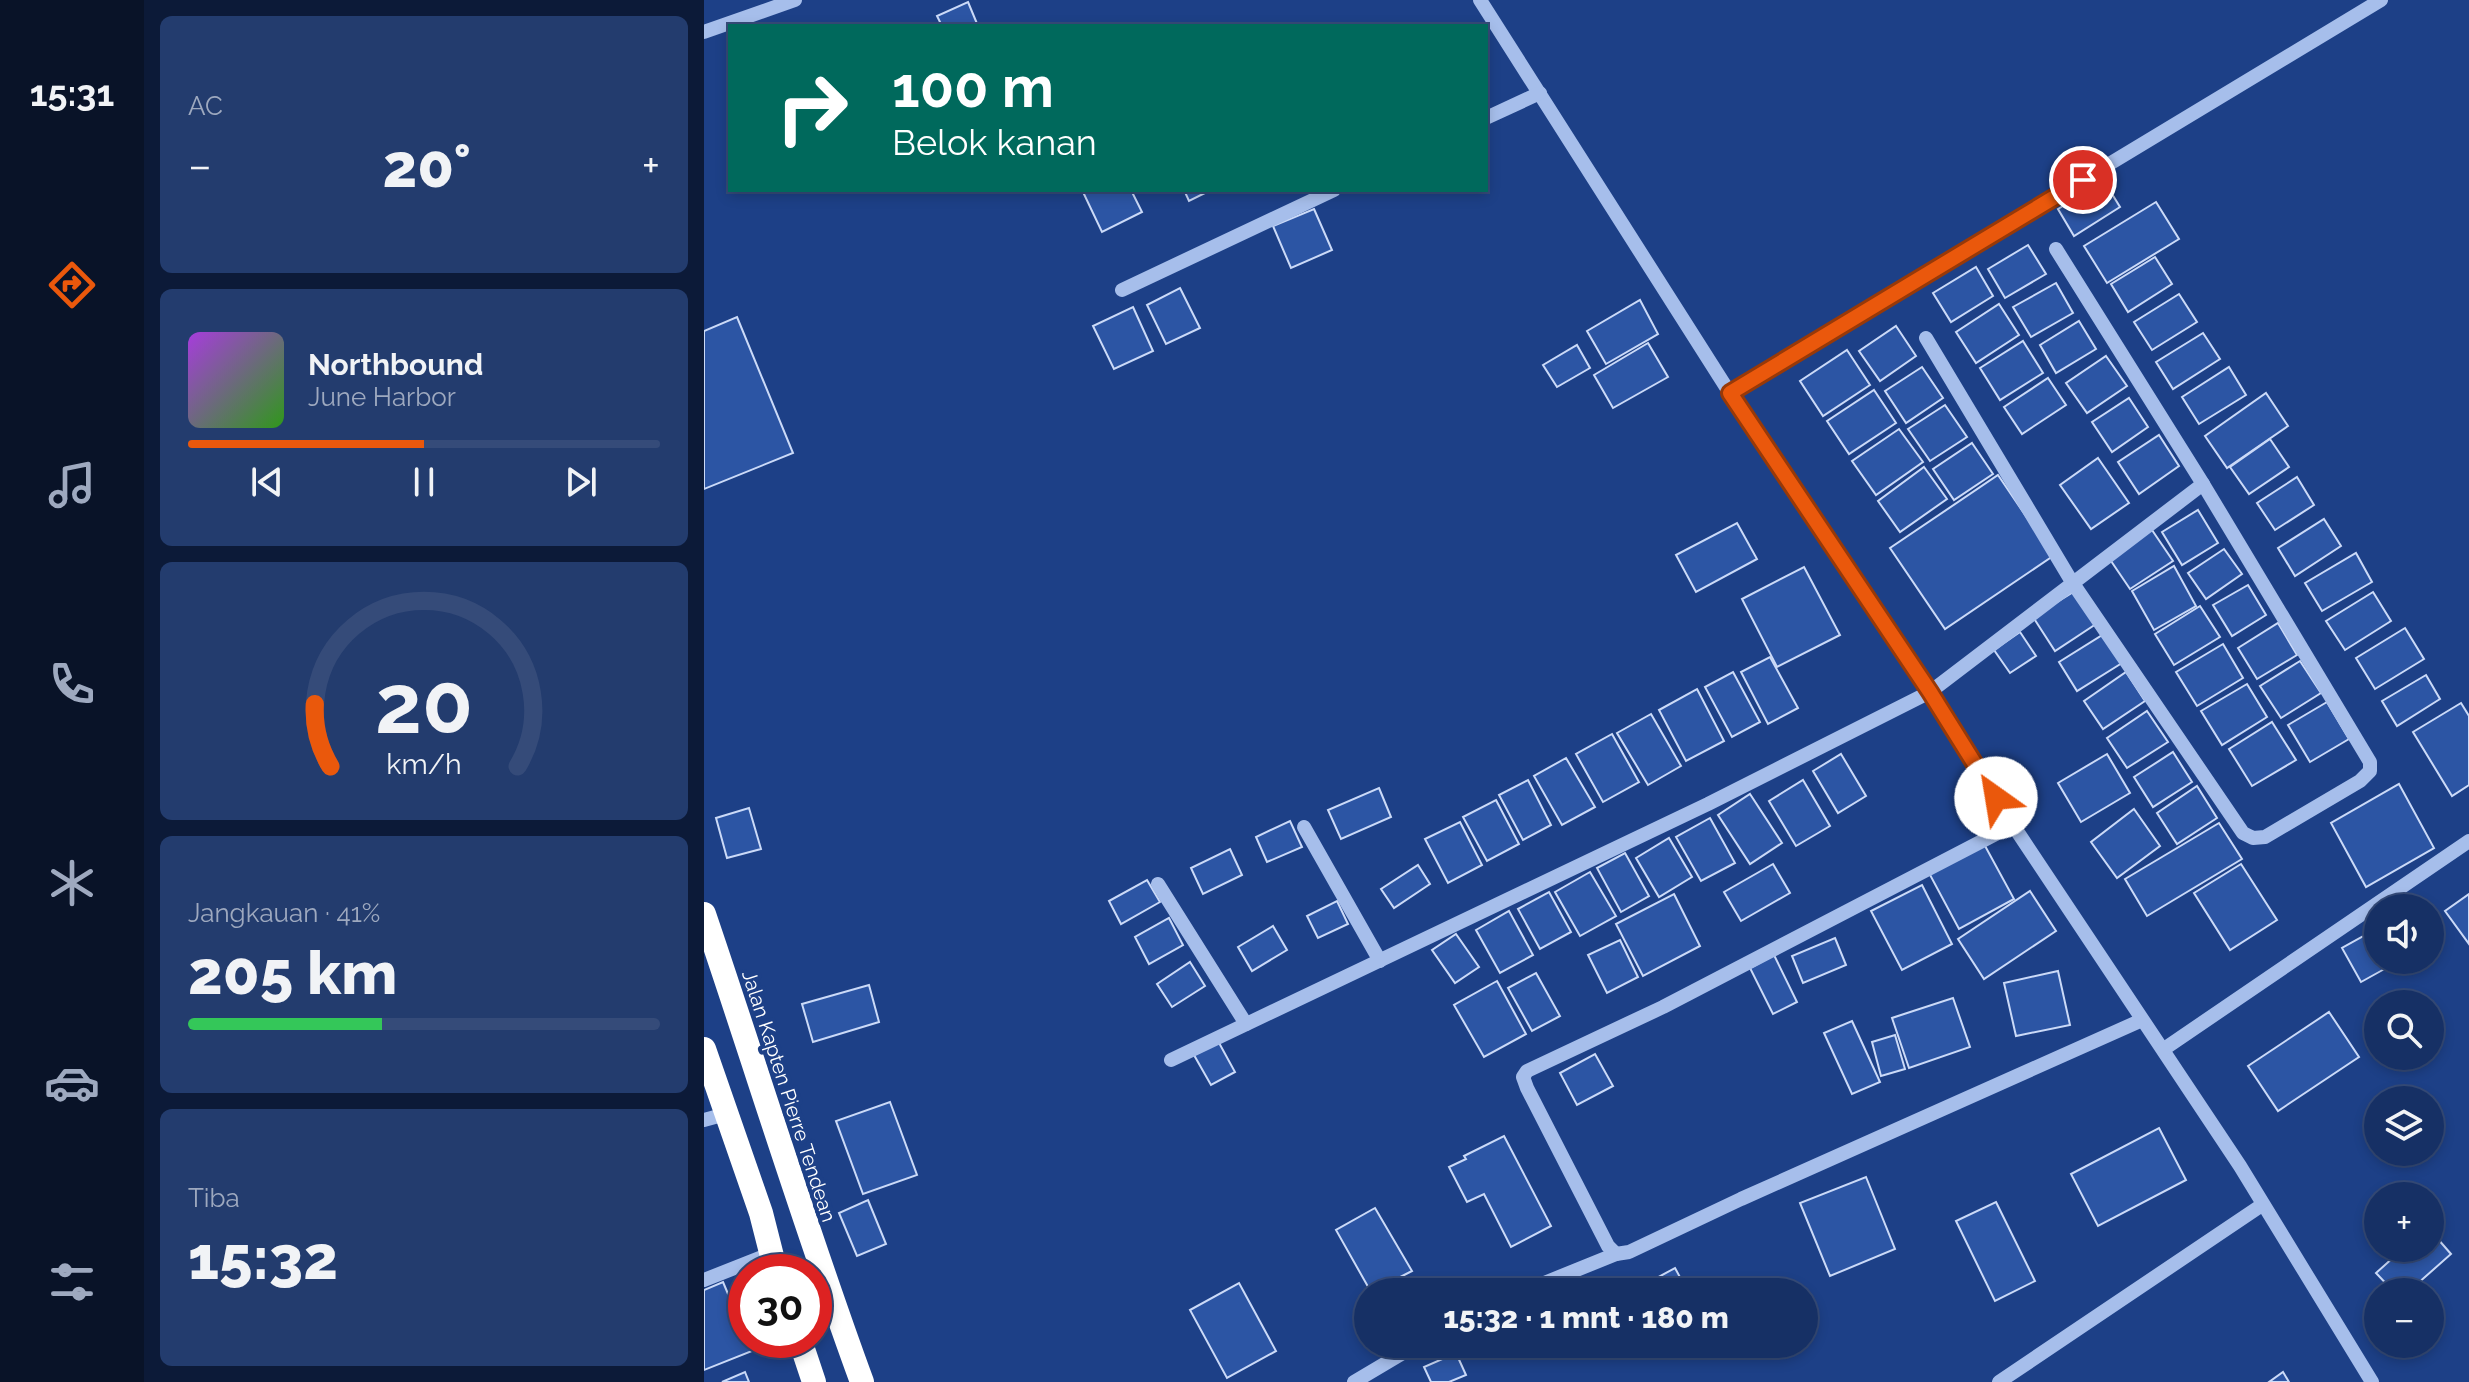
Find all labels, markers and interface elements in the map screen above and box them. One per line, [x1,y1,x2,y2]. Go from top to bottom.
text: 100 m [892,54,1054,120]
icon: right [760,56,864,160]
text: 15:31 [30,72,114,114]
text: AC [188,91,223,121]
text: Belok kanan [892,121,1097,163]
text: 20° [383,131,471,201]
text: − [188,140,212,191]
text: + [642,140,660,191]
pin [2049,146,2117,214]
icon: arrive [2061,158,2105,202]
icon: directions [44,257,100,313]
text: Northbound [308,347,483,382]
text: June Harbor [308,382,456,412]
icon: music [44,457,100,513]
icon: previous [245,460,289,504]
icon: pause [402,460,446,504]
icon: next [559,460,603,504]
text: 20 [375,655,473,752]
icon: phone [44,656,100,712]
text: km/h [386,747,462,781]
position arrow [1954,756,2038,840]
icon: climate [44,855,100,911]
map controls [2364,894,2444,1358]
button: sound [2364,894,2444,974]
text: Jangkauan · 41% [188,898,380,928]
text: 205 km [188,938,397,1008]
street label: Jalan Kapten Pierre Tendean [737,967,841,1225]
button: search [2364,990,2444,1070]
icon: car [44,1055,100,1111]
button: layers [2364,1086,2444,1166]
button: + [2364,1182,2444,1262]
text: Tiba [188,1183,240,1213]
text: 15:32 [188,1223,338,1293]
icon: filters [44,1254,100,1310]
speed limit sign: 30 [728,1254,832,1358]
button: − [2364,1278,2444,1358]
text: 15:32 · 1 mnt · 180 m [1443,1300,1729,1335]

